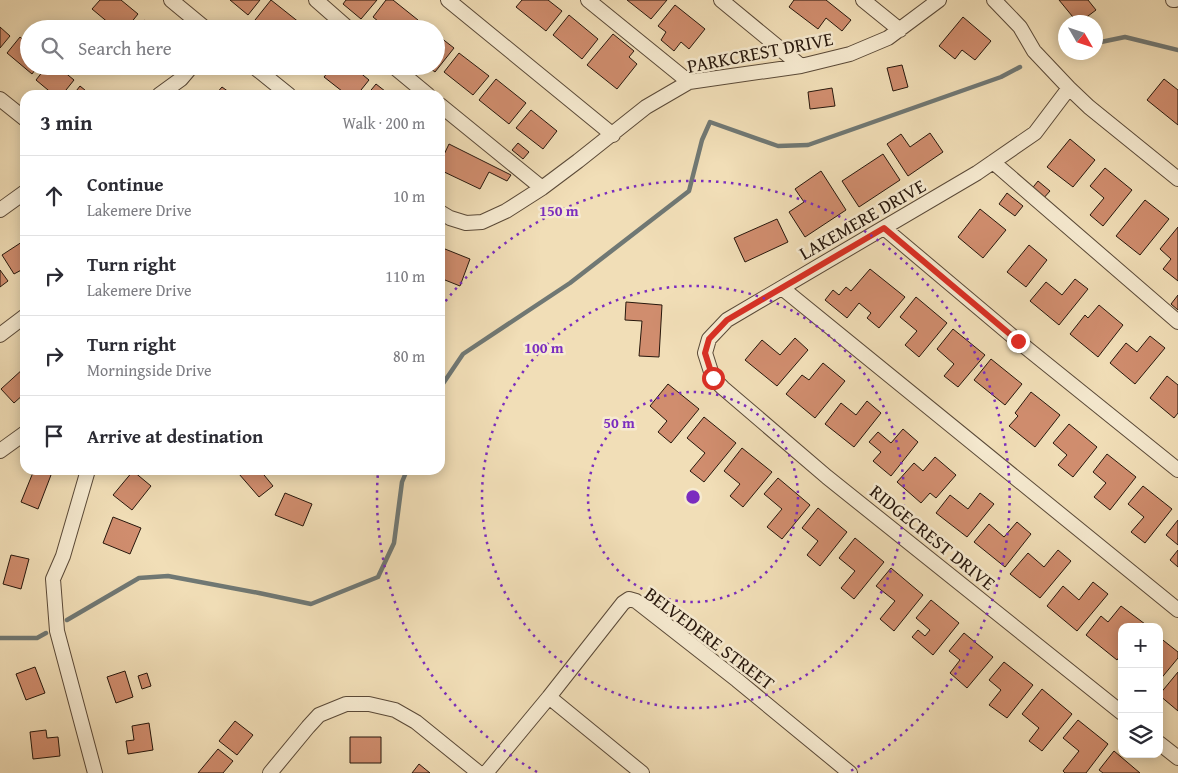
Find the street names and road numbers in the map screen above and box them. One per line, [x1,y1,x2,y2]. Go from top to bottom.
street label: PARKCREST DRIVE [685,24,836,80]
street label: LAKEMERE DRIVE [794,171,931,267]
street label: RIDGECREST DRIVE [864,478,1002,597]
street label: BELVEDERE STREET [639,580,781,697]

